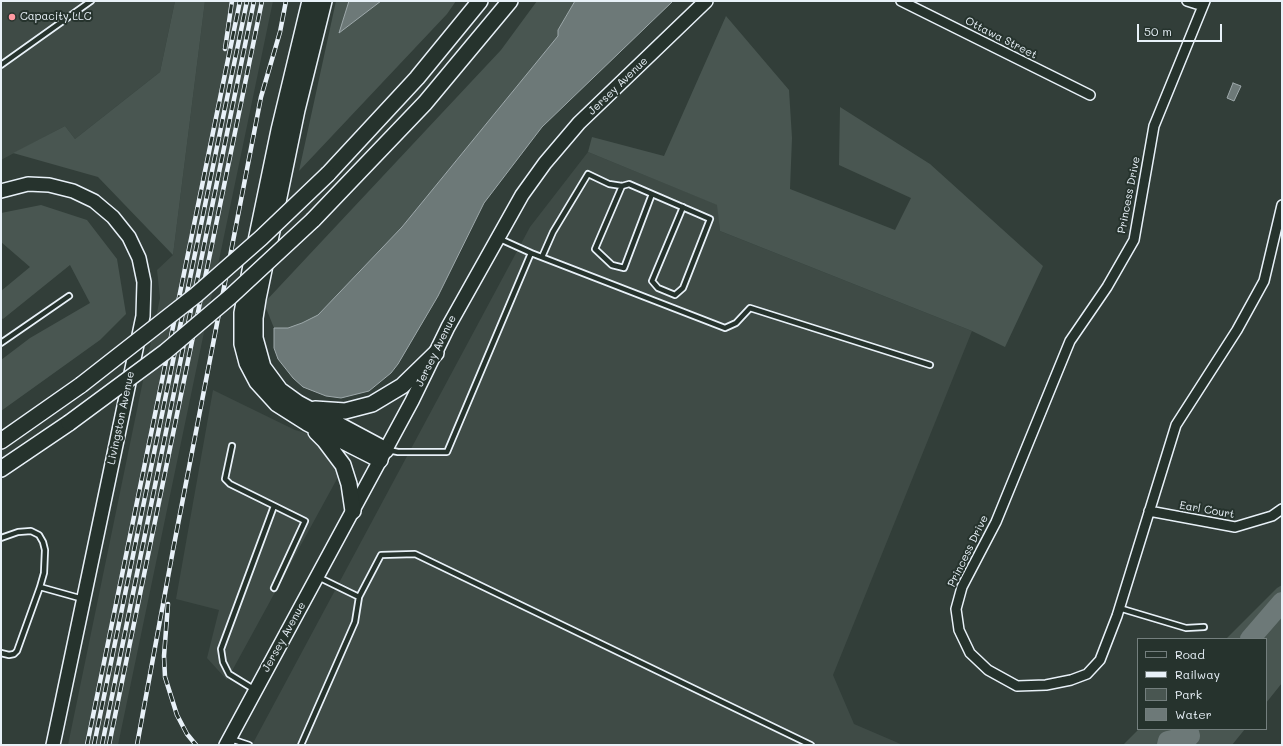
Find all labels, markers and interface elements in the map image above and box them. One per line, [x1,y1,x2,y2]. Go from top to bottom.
place label: Capacity LLC [20,10,92,24]
marker: Capacity LLC [7,12,17,22]
street label: Ottawa Street [963,14,1039,62]
scale bar [1139,16,1224,42]
text: 50 m [1144,23,1172,39]
street label: Jersey Avenue [585,54,651,118]
street label: Princess Drive [1115,155,1143,235]
street label: Jersey Avenue [413,313,459,389]
street label: Livingston Avenue [105,370,137,466]
street label: Earl Court [1178,499,1236,521]
street label: Princess Drive [945,513,991,589]
street label: Jersey Avenue [259,600,309,674]
legend [1137,638,1267,730]
text: Road [1175,646,1205,662]
text: Railway [1175,666,1220,682]
text: Park [1175,686,1202,702]
text: Water [1175,706,1212,722]

